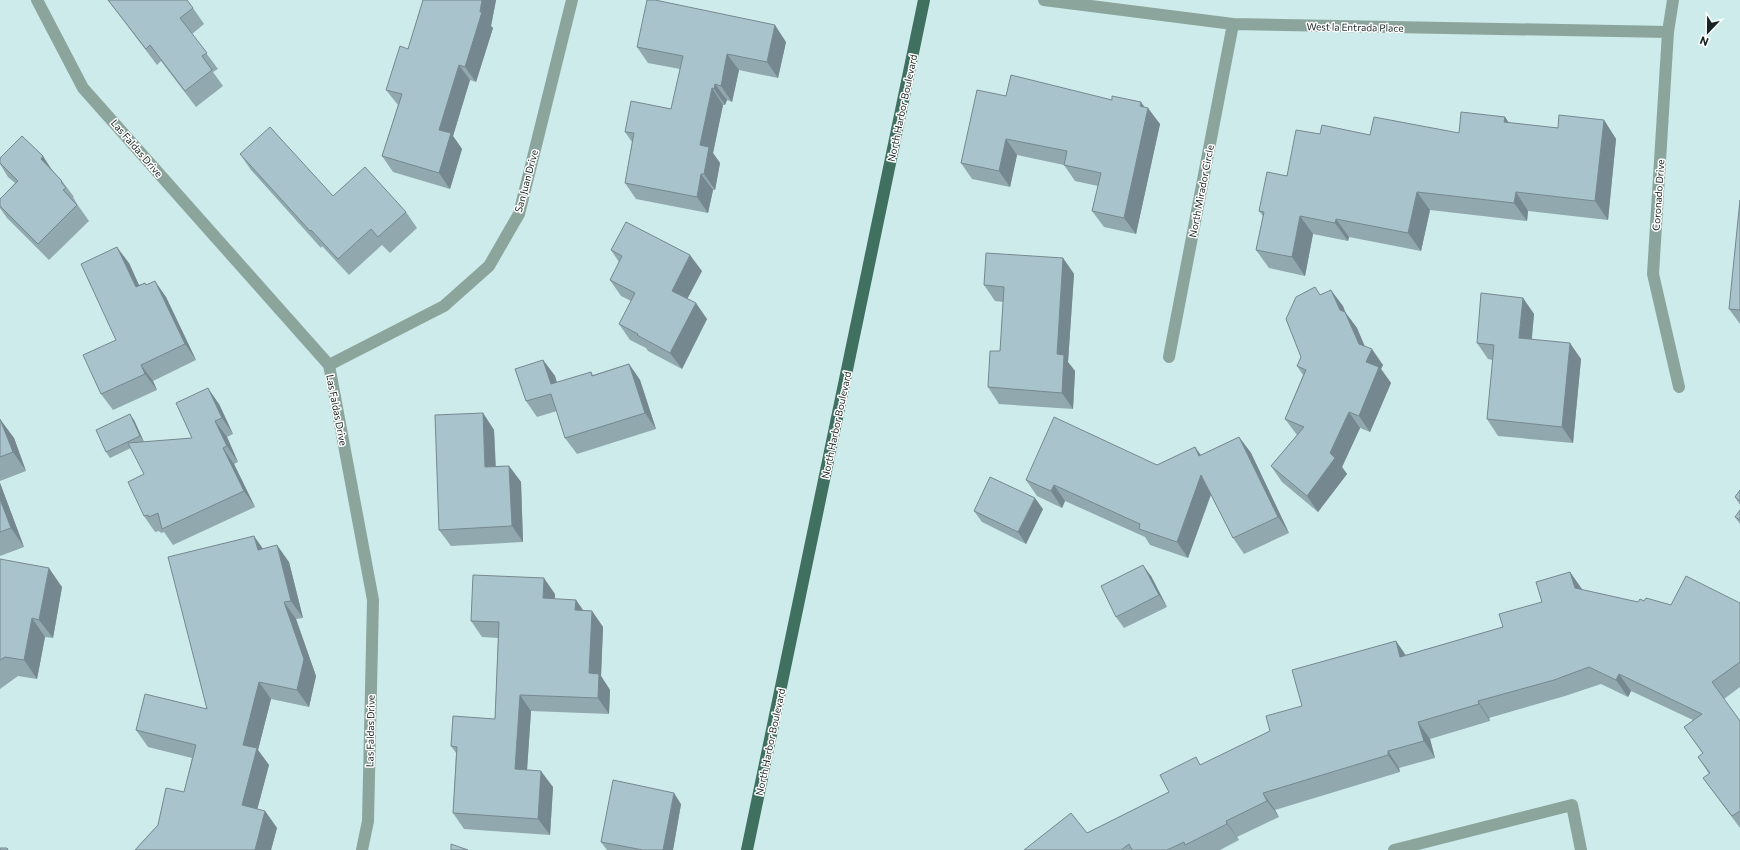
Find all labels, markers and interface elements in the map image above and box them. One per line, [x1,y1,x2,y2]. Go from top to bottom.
north arrow [1688,12,1728,52]
street label: West la Entrada Place [1306,20,1404,34]
text: N [1698,34,1710,49]
street label: North Harbor Boulevard [885,53,919,163]
street label: Las Faldas Drive [109,117,165,179]
street label: North Mirador Circle [1186,144,1216,238]
street label: San Juan Drive [512,148,540,214]
street label: Coronado Drive [1650,159,1666,231]
street label: North Harbor Boulevard [819,370,853,480]
street label: Las Faldas Drive [324,373,350,447]
street label: North Harbor Boulevard [753,687,787,797]
street label: Las Faldas Drive [363,695,377,767]

